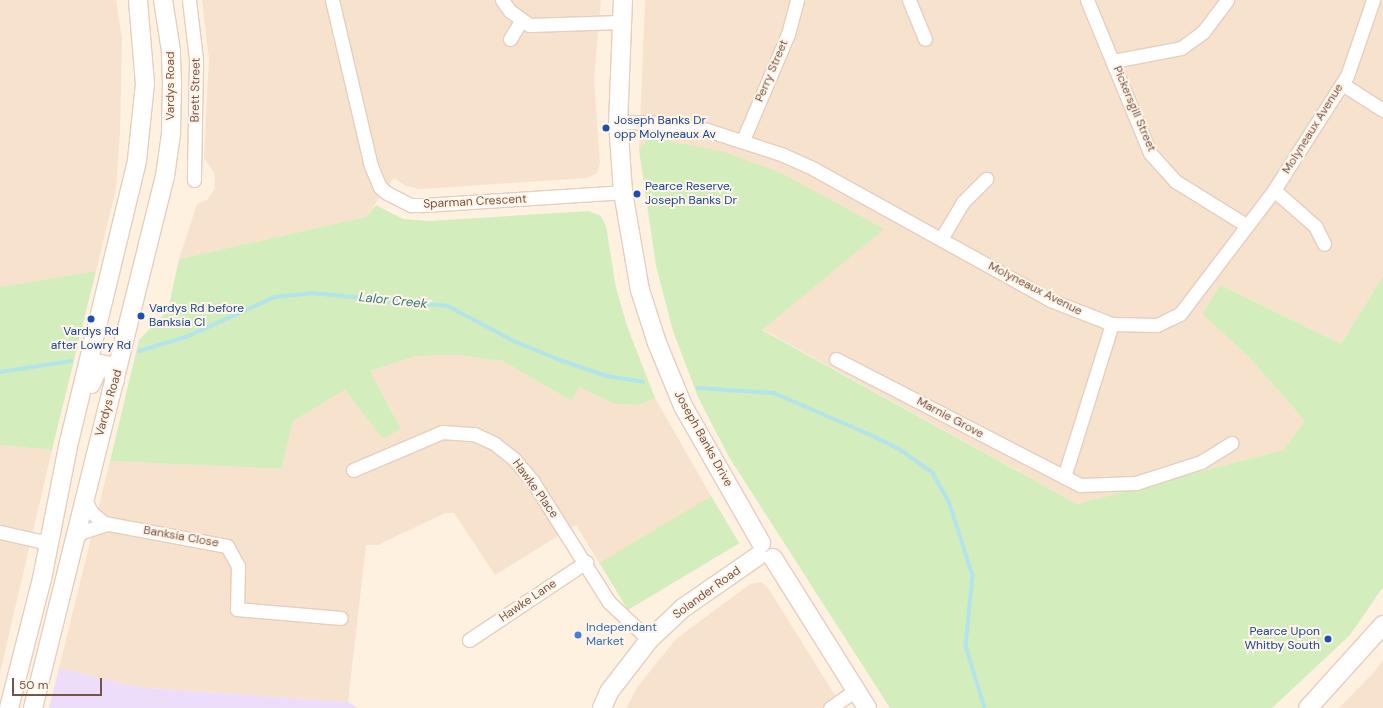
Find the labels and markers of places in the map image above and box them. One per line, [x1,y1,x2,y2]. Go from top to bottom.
place label: Joseph Banks Dr opp Molyneaux Av [614,114,716,142]
marker: Joseph Banks Dr opp Molyneaux Av [601,123,611,133]
place label: Pearce Reserve, Joseph Banks Dr [645,180,737,208]
marker: Pearce Reserve, Joseph Banks Dr [632,189,642,199]
place label: Vardys Rd before Banksia Cl [149,302,244,330]
marker: Vardys Rd before Banksia Cl [136,311,146,321]
marker: Vardys Rd after Lowry Rd [86,314,96,324]
place label: Vardys Rd after Lowry Rd [51,325,131,353]
place label: Independant Market [586,621,657,649]
place label: Pearce Upon Whitby South [1244,625,1320,653]
marker: Independant Market [573,630,583,640]
marker: Pearce Upon Whitby South [1323,634,1333,644]

